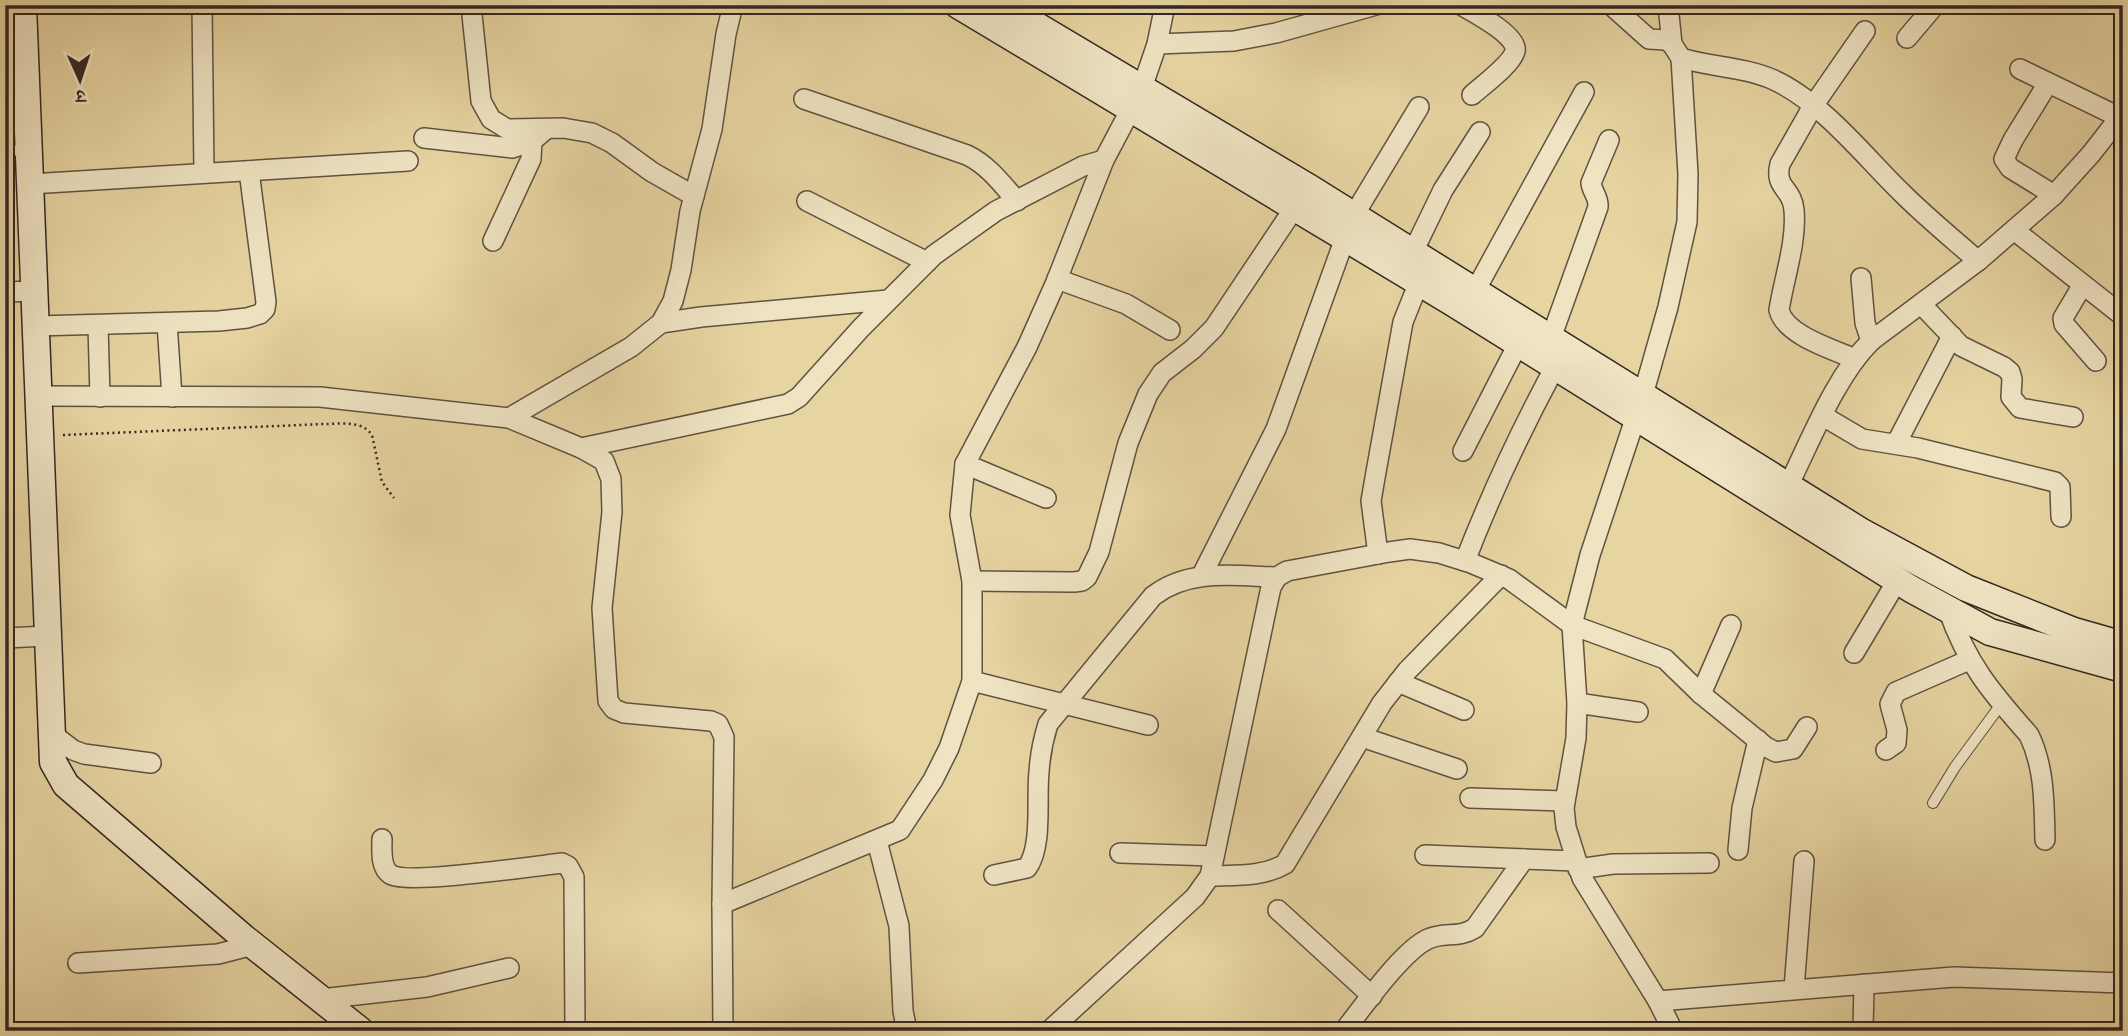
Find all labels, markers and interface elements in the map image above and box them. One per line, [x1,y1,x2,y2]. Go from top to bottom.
north arrow [46,46,116,116]
text: उ [74,83,88,109]

